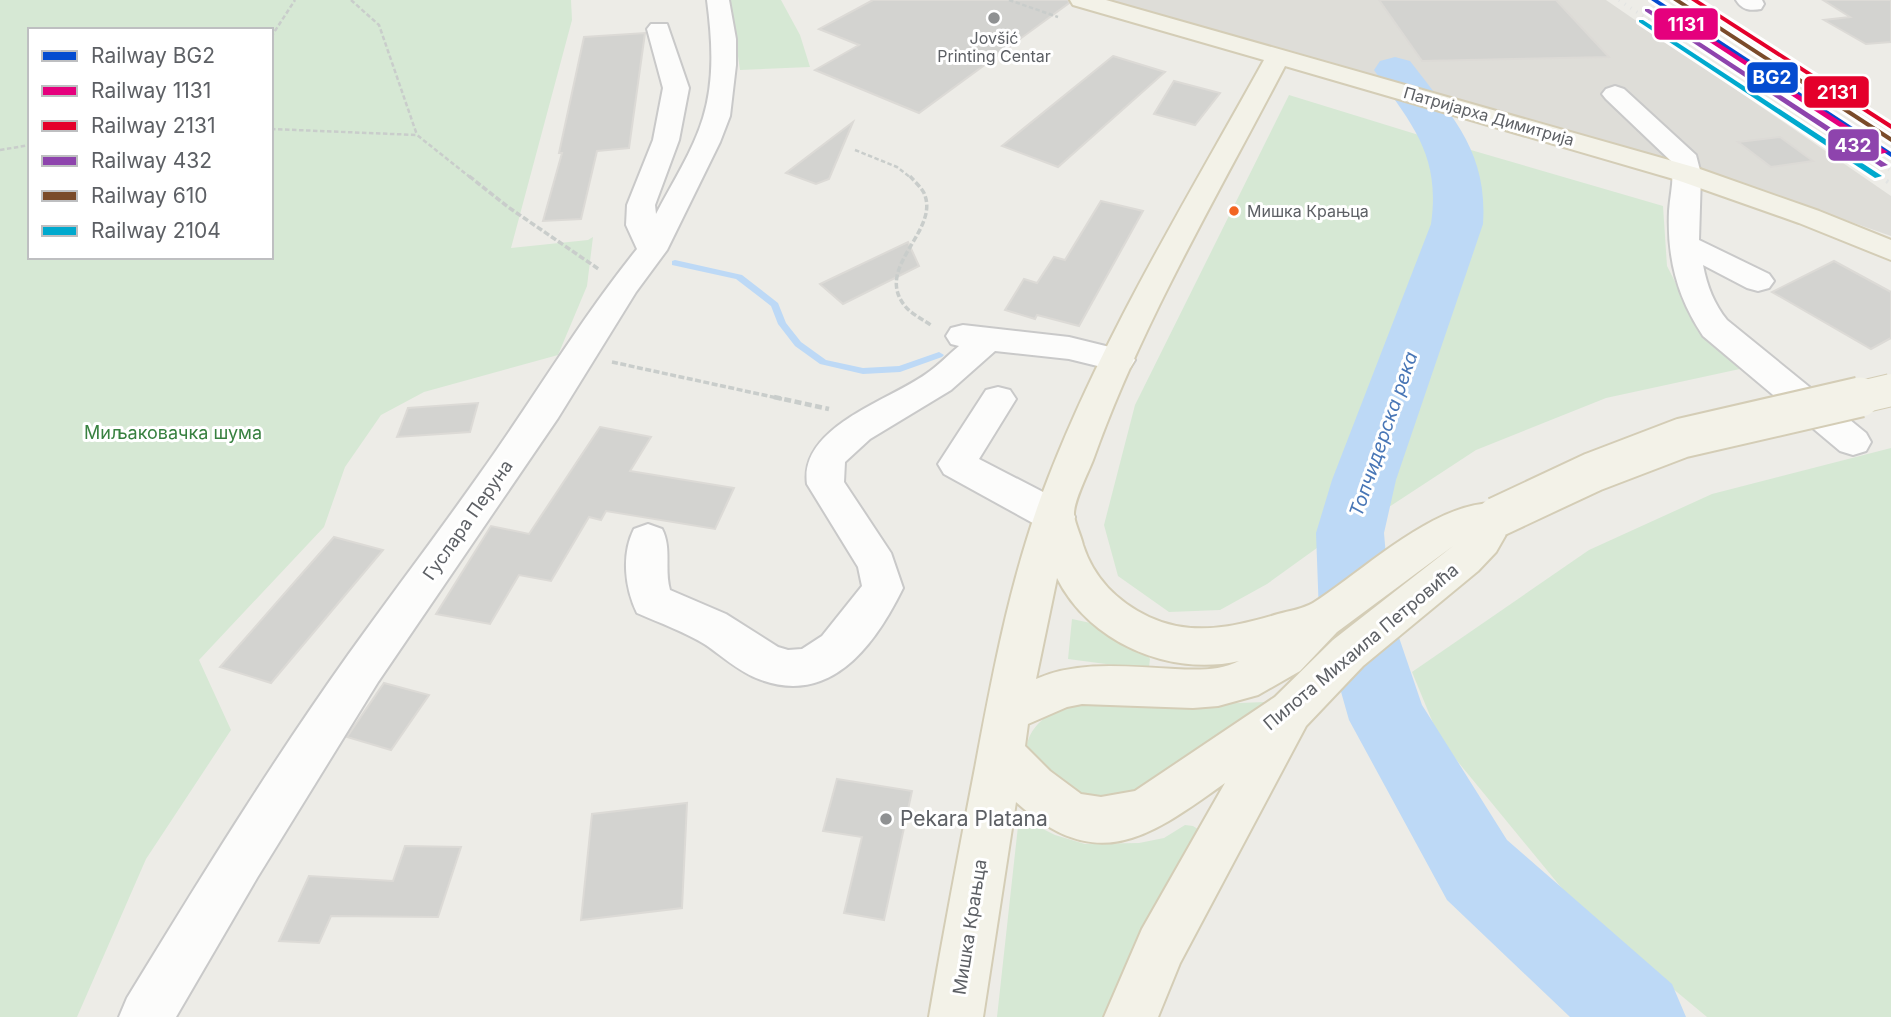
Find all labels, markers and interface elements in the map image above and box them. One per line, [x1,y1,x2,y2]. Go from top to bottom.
line badge: 1131 [1653,7,1719,41]
marker: Jovšić Printing Centar [986,10,1002,26]
text: 1131 [1668,13,1704,36]
legend [28,28,273,259]
place label: Jovšić Printing Centar [937,28,1051,66]
text: Railway BG2 [91,43,215,68]
line badge: BG2 [1746,61,1799,94]
text: BG2 [1753,66,1791,89]
line badge: 2131 [1803,75,1870,109]
text: Railway 1131 [91,78,211,103]
text: 2131 [1817,81,1857,104]
street label: Патријарха Димитрија [1401,82,1577,150]
text: Railway 2131 [91,113,216,138]
line badge: 432 [1827,128,1880,162]
text: 432 [1834,134,1872,157]
text: Railway 432 [91,148,212,173]
text: Railway 610 [91,183,208,208]
place label: Мишка Крањца [1247,201,1369,221]
marker: Мишка Крањца [1227,204,1241,218]
text: Railway 2104 [91,218,221,243]
water label: Топчидерска река [1344,348,1423,520]
park label: Миљаковачка шума [84,422,262,443]
street label: Гуслара Перуна [418,456,517,584]
street label: Пилота Михаила Петровића [1259,559,1462,734]
place label: Pekara Platana [900,806,1048,831]
marker: Pekara Platana [878,811,894,827]
street label: Мишка Крањца [948,858,991,996]

